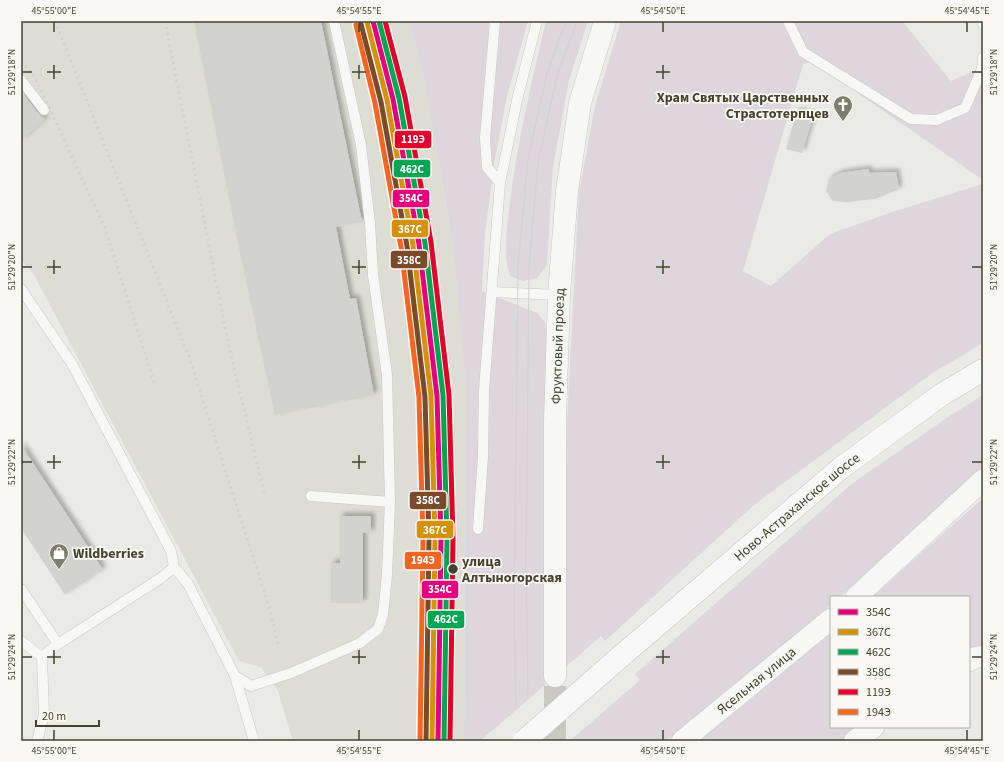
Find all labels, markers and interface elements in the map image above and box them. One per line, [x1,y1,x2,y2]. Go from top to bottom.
text: 45°55'00"E [31,4,77,18]
text: 45°54'55"E [336,4,382,18]
text: 45°54'50"E [640,4,686,18]
text: 45°54'45"E [944,4,990,18]
text: 51°29'18"N [5,49,19,95]
text: 51°29'18"N [987,49,1001,95]
place label: Храм Святых Царственных Страстотерпцев [657,88,829,124]
church icon: Храм Святых Царственных Страстотерпцев [832,94,854,122]
line badge: 119Э [394,130,432,149]
text: 119Э [401,132,425,147]
line badge: 462С [393,159,431,178]
text: 462С [400,162,425,177]
line badge: 354С [392,189,430,208]
text: 354С [399,191,424,206]
line badge: 367С [391,219,429,238]
text: 367С [398,222,423,237]
text: 51°29'20"N [5,244,19,290]
text: 51°29'20"N [987,244,1001,290]
line badge: 358С [390,250,428,269]
text: 358С [397,253,422,268]
street label: Фруктовый проезд [547,287,571,404]
text: 51°29'22"N [5,439,19,485]
text: 51°29'22"N [987,439,1001,485]
street label: Ново-Астраханское шоссе [730,448,864,566]
line badge: 358С [409,491,447,510]
text: 358С [416,493,441,508]
line badge: 367С [416,520,454,539]
text: 367С [423,523,448,538]
shop icon: Wildberries [48,542,70,570]
place label: Wildberries [73,544,144,564]
line badge: 194Э [404,551,442,570]
place label: улица Алтыногорская [461,552,562,588]
text: 194Э [411,553,435,568]
marker: улица Алтыногорская [446,562,460,576]
line badge: 354С [421,580,459,599]
text: 354С [428,582,453,597]
legend [830,596,970,728]
text: 354С [866,604,891,621]
line badge: 462С [427,610,465,629]
text: 462С [434,612,459,627]
text: 367С [866,624,891,641]
text: 51°29'24"N [5,634,19,680]
text: 51°29'24"N [987,634,1001,680]
street label: Ясельная улица [713,642,801,719]
text: 462С [866,644,891,661]
text: 358С [866,664,891,681]
text: 119Э [866,684,891,701]
scale bar [36,702,99,728]
text: 194Э [866,704,891,721]
text: 20 m [42,708,66,725]
text: 45°55'00"E [31,744,77,758]
text: 45°54'55"E [336,744,382,758]
text: 45°54'50"E [640,744,686,758]
text: 45°54'45"E [944,744,990,758]

